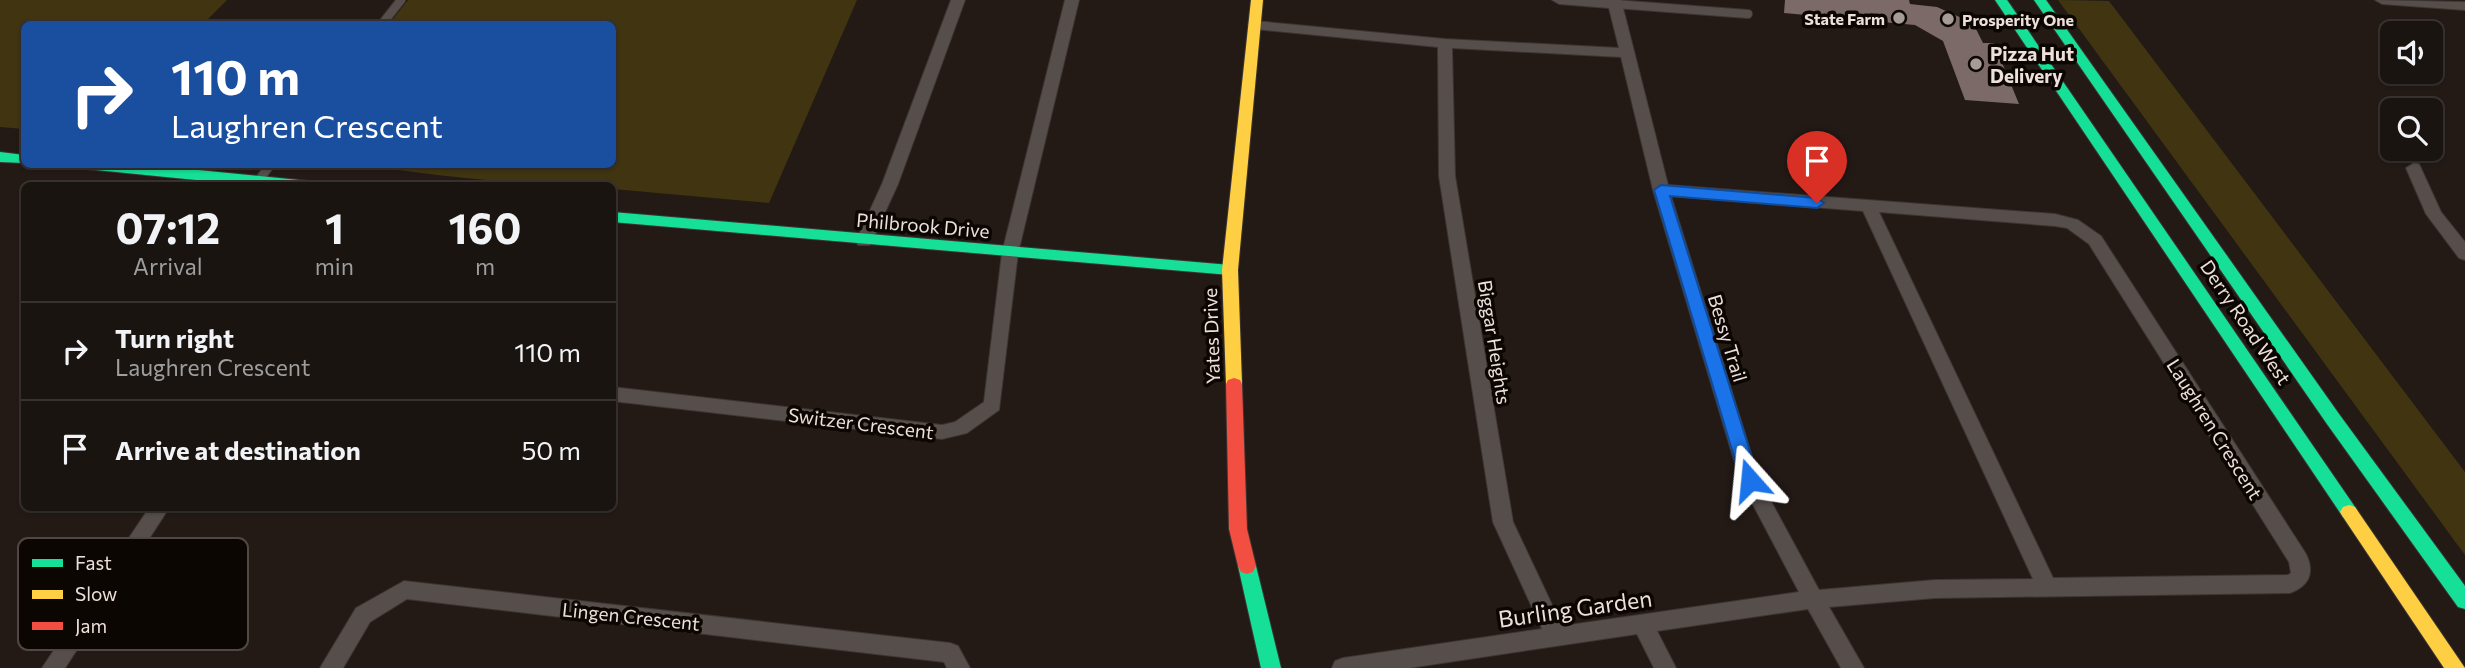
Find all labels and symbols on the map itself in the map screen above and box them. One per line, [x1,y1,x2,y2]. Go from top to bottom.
place label: State Farm [1804,9,1885,28]
marker: State Farm [1891,10,1907,26]
place label: Prosperity One [1962,10,2074,29]
marker: Prosperity One [1940,11,1956,27]
place label: Pizza Hut Delivery [1990,42,2074,87]
marker: Pizza Hut Delivery [1968,56,1984,72]
pin [1787,131,1847,203]
street label: Philbrook Drive [855,208,991,242]
street label: Derry Road West [2196,255,2296,389]
street label: Biggar Heights [1474,278,1516,406]
street label: Yates Drive [1198,287,1224,385]
street label: Bessy Trail [1704,291,1752,385]
street label: Laughren Crescent [2162,354,2268,504]
street label: Switzer Crescent [787,403,935,443]
position arrow [1713,443,1787,517]
legend [18,538,248,650]
text: Fast [75,551,112,574]
text: Slow [75,582,117,605]
street label: Burling Garden [1496,583,1654,633]
street label: Lingen Crescent [561,597,701,635]
text: Jam [75,614,107,637]

